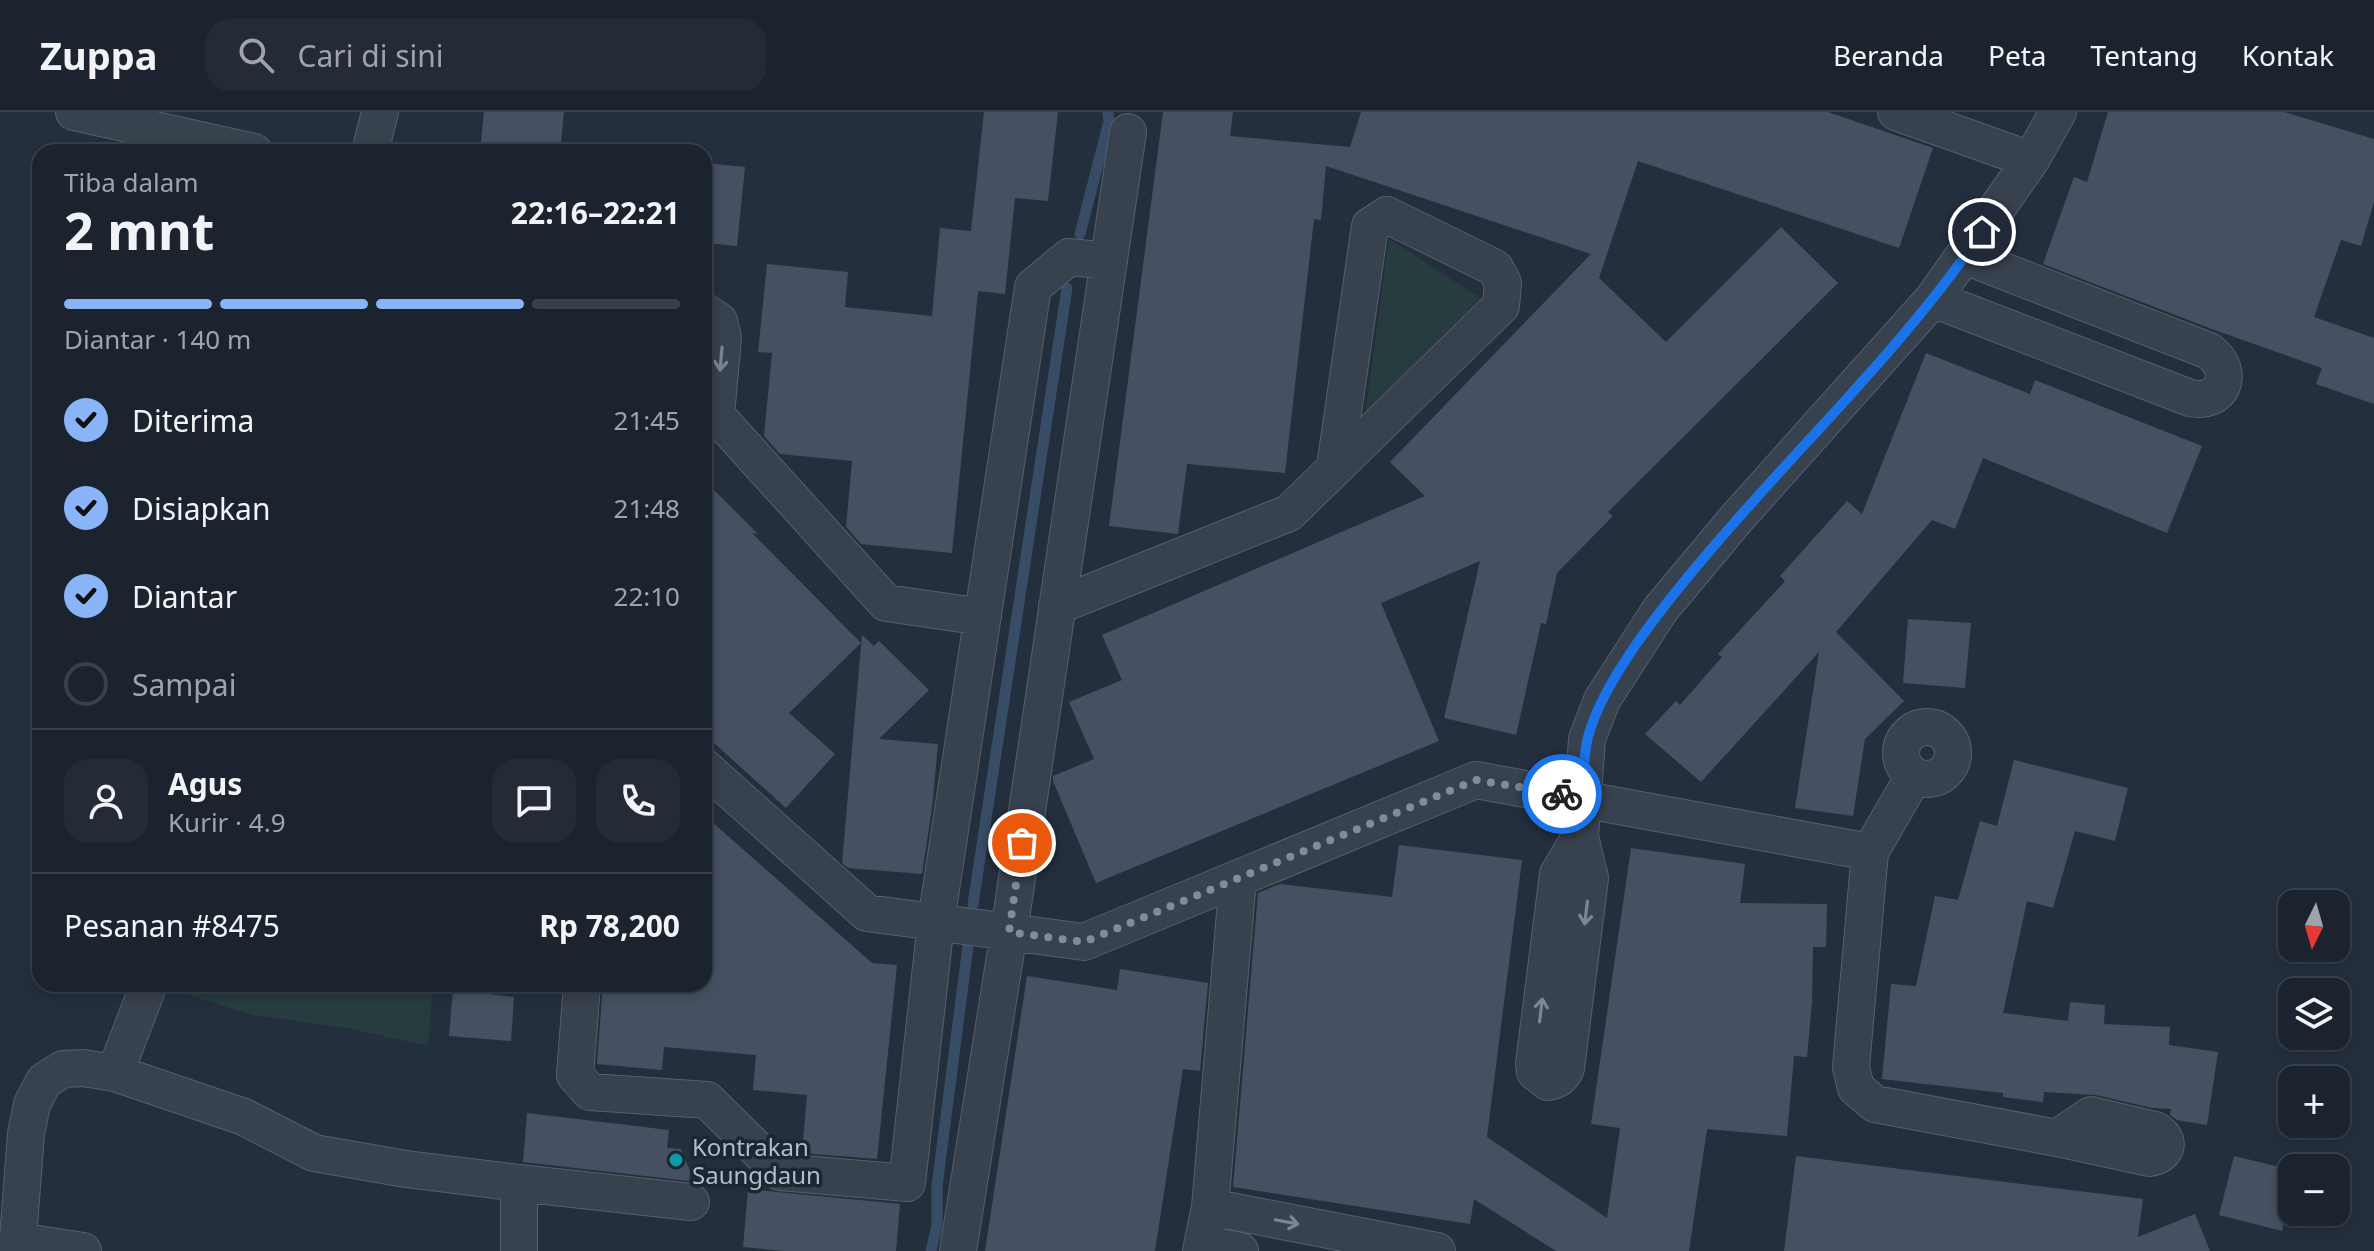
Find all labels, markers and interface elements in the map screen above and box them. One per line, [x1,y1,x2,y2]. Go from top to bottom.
search box [206,19,766,91]
text: Zuppa [40,29,158,81]
icon: search [234,33,278,77]
text: Cari di sini [298,35,444,76]
text: Beranda [1833,36,1944,74]
text: Peta [1988,36,2047,74]
text: Tentang [2091,36,2198,74]
text: Kontak [2242,36,2334,74]
text: Tiba dalam [64,164,199,200]
text: 22:16–22:21 [511,192,680,233]
text: 2 mnt [64,194,214,265]
pin [1948,198,2016,266]
icon: home [1960,210,2004,254]
text: Diantar · 140 m [64,321,251,357]
one-way arrow [713,345,728,372]
icon: check [64,398,108,442]
text: Diterima [132,400,254,441]
text: 21:45 [614,402,680,438]
icon: check [64,486,108,530]
text: Disiapkan [132,488,270,529]
text: 21:48 [614,490,680,526]
icon: check [64,574,108,618]
text: Diantar [132,576,237,617]
text: 22:10 [614,578,680,614]
text: Sampai [132,664,236,705]
courier [1522,754,1602,834]
button: person [64,759,148,843]
button: chat [492,759,576,843]
button: phone [596,759,680,843]
text: Agus [168,763,242,804]
icon: bike [1540,772,1584,816]
text: Kurir · 4.9 [168,804,286,840]
pin [988,809,1056,877]
icon: bag [1000,821,1044,865]
north arrow [2278,890,2350,962]
map controls [2278,890,2350,1226]
one-way arrow [1578,900,1593,925]
text: Pesanan #8475 [64,905,280,946]
text: Rp 78,200 [539,905,680,946]
button: layers [2278,978,2350,1050]
one-way arrow [1534,998,1549,1023]
button: + [2278,1066,2350,1138]
place label: Kontrakan Saungdaun [692,1130,821,1191]
marker: Kontrakan Saungdaun [667,1151,685,1169]
button: − [2278,1154,2350,1226]
one-way arrow [1274,1215,1299,1230]

